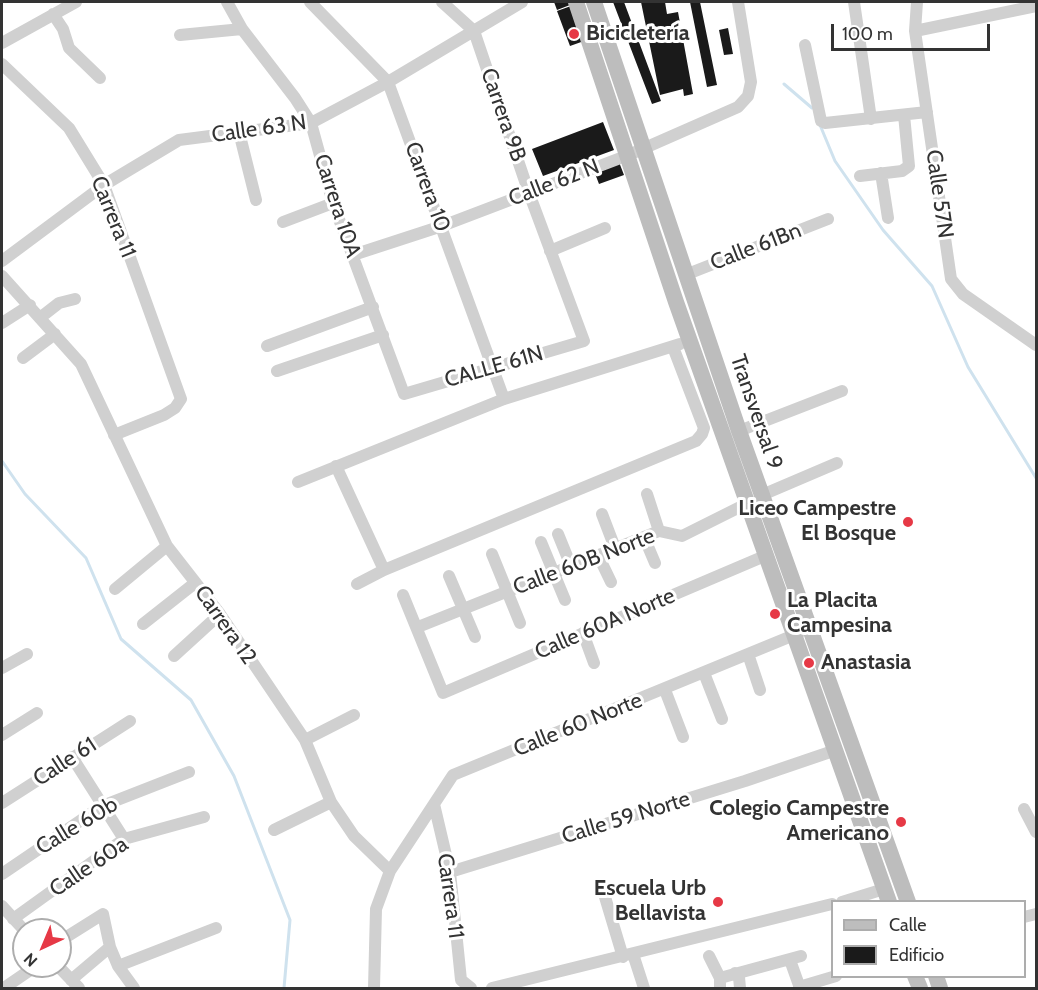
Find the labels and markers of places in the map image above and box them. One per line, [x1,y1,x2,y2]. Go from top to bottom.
place label: Bicicletería [586,21,690,47]
marker: Bicicletería [567,27,581,41]
place label: Liceo Campestre El Bosque [738,496,896,548]
marker: Liceo Campestre El Bosque [901,515,915,529]
place label: La Placita Campesina [787,588,892,640]
marker: La Placita Campesina [768,607,782,621]
place label: Anastasia [821,650,911,676]
marker: Anastasia [802,656,816,670]
place label: Colegio Campestre Americano [709,796,889,848]
marker: Colegio Campestre Americano [894,815,908,829]
place label: Escuela Urb Bellavista [594,876,706,927]
marker: Escuela Urb Bellavista [711,895,725,909]

